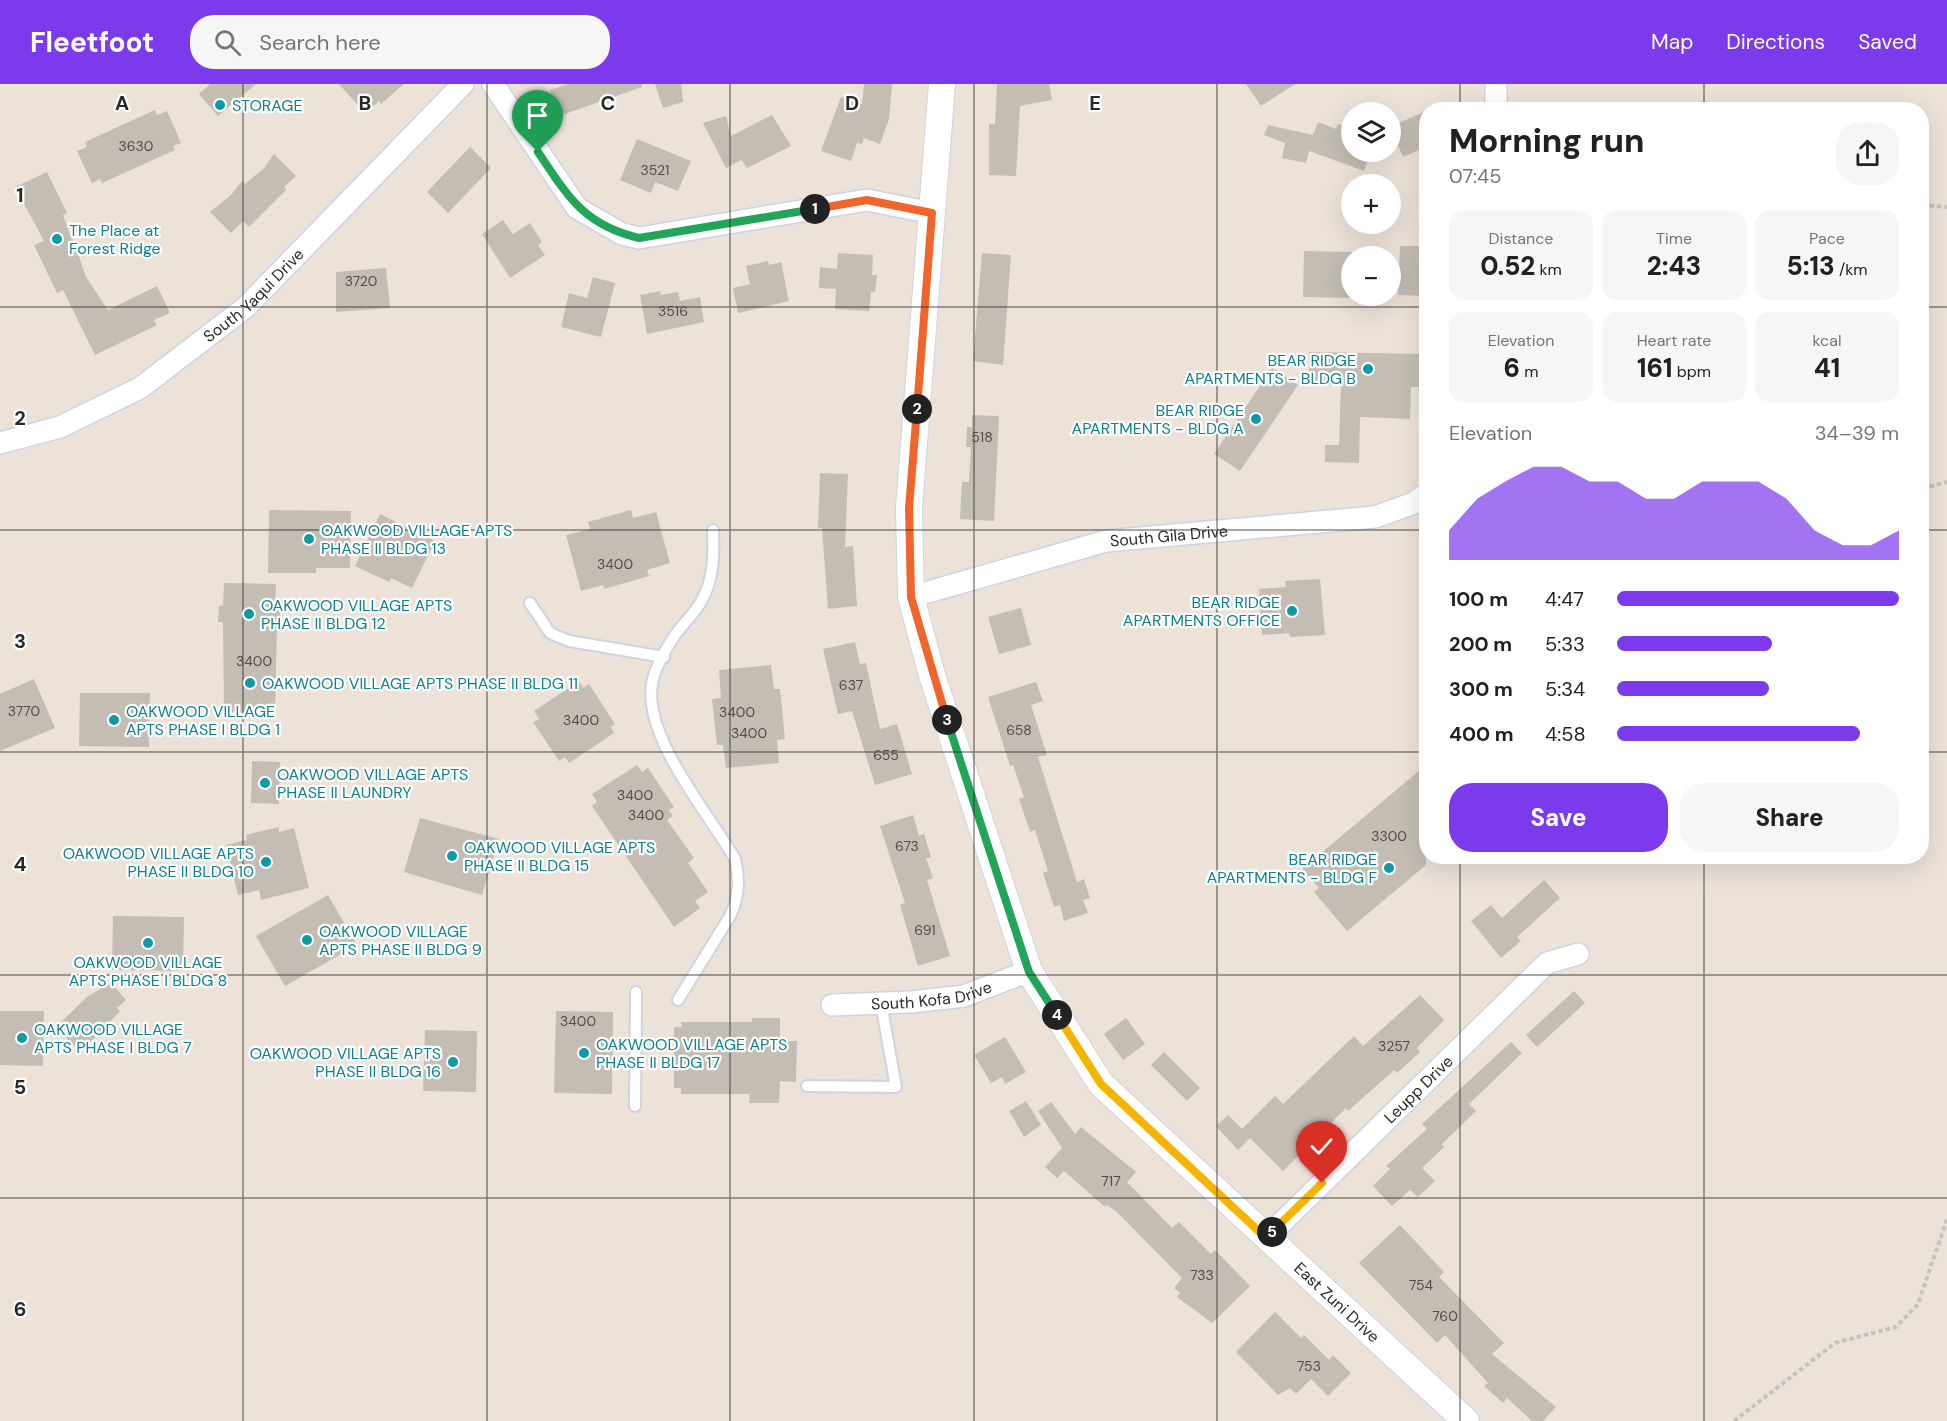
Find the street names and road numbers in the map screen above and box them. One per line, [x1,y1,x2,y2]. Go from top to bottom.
street label: South Yaqui Drive [199,243,308,347]
street label: South Gila Drive [1109,520,1229,551]
street label: South Kofa Drive [871,976,994,1014]
street label: Leupp Drive [1379,1051,1457,1128]
street label: East Zuni Drive [1290,1257,1384,1347]

